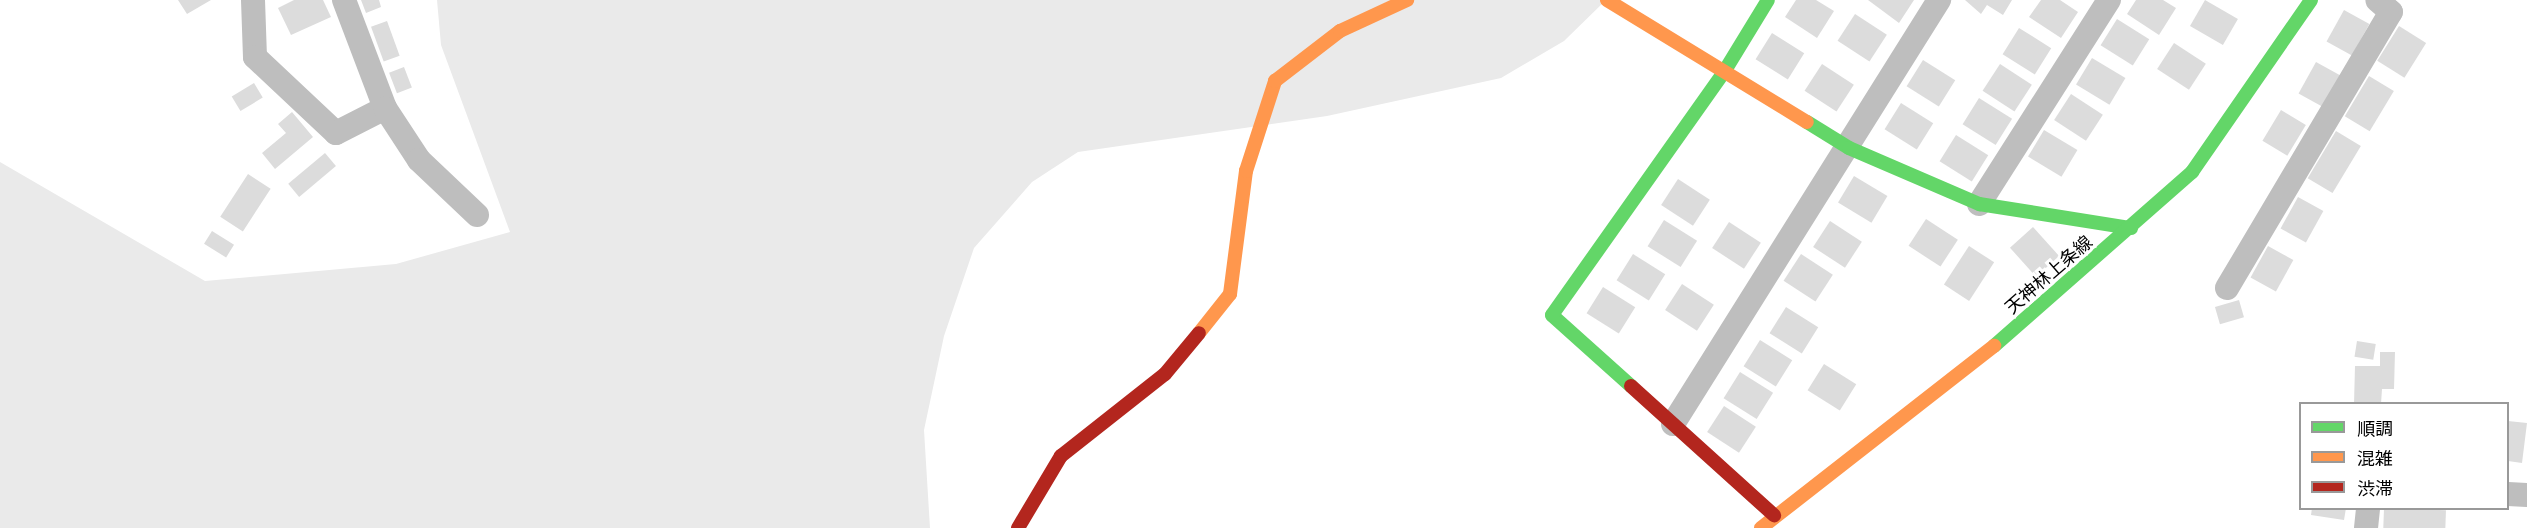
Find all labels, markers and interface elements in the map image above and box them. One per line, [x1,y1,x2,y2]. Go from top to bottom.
street label: 天神林上条線 [2001,231,2097,319]
legend [2299,402,2509,510]
text: 順調 [2357,417,2393,441]
text: 混雑 [2357,447,2393,471]
text: 渋滞 [2357,477,2393,501]

